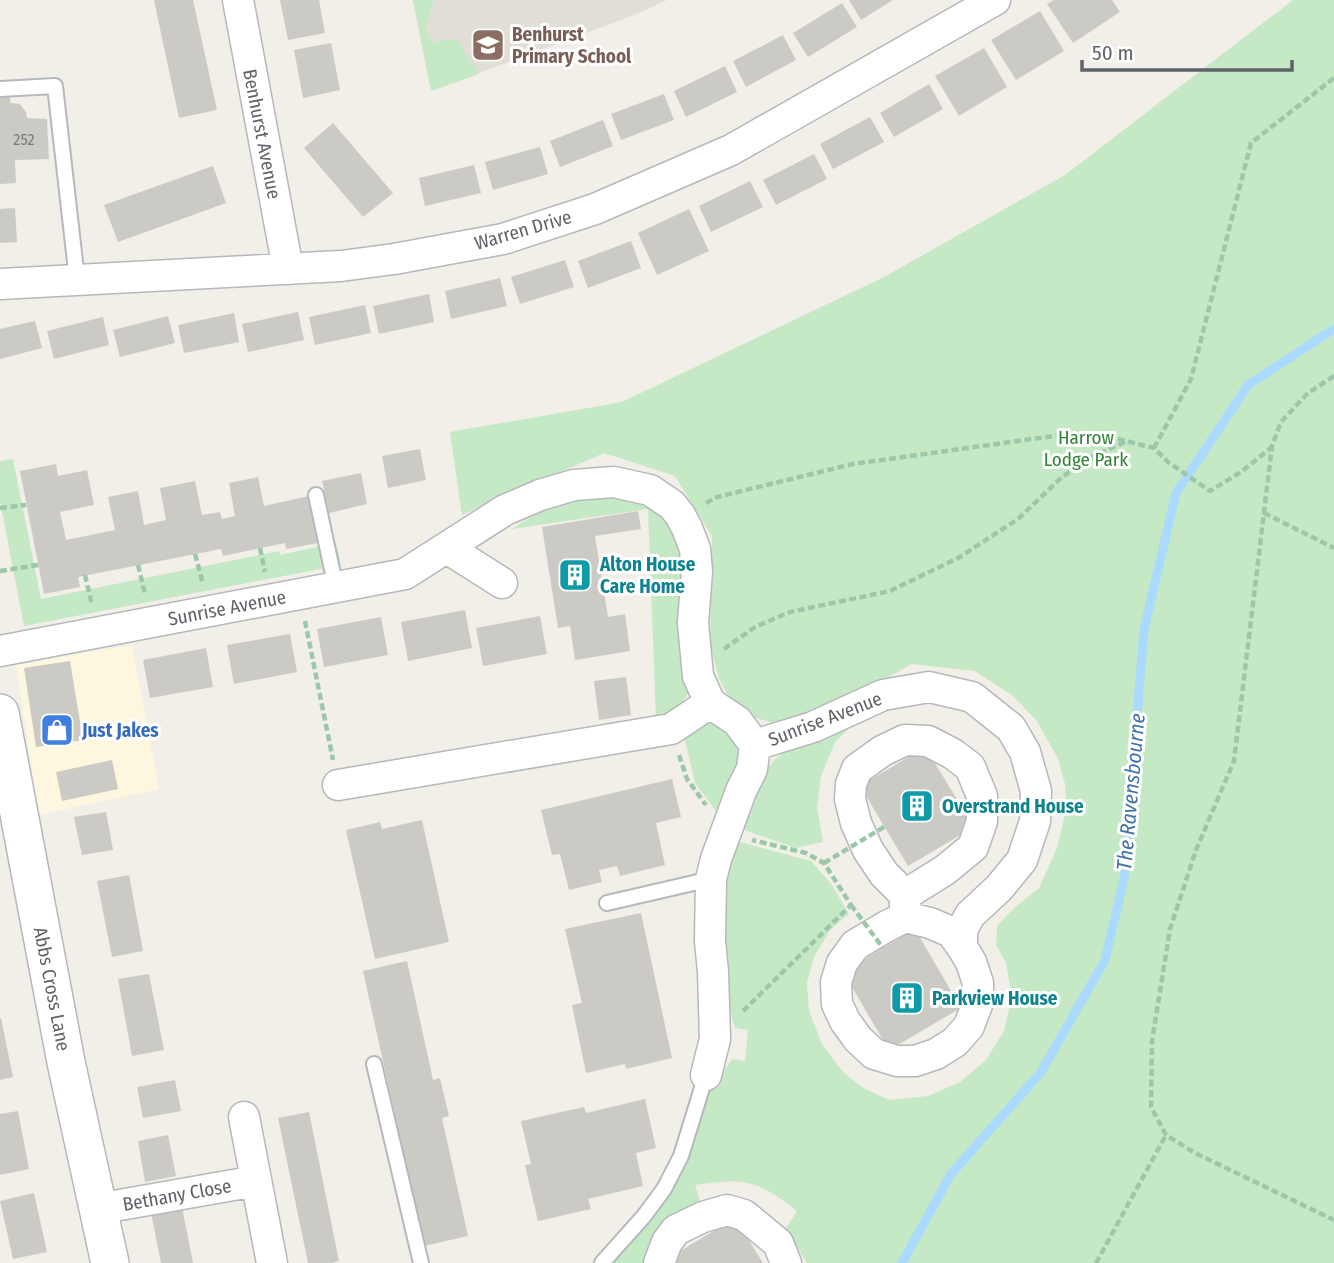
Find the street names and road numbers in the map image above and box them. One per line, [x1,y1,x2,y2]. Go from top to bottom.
street label: Benhurst Avenue [238,67,286,201]
street label: Warren Drive [472,205,574,255]
street label: Sunrise Avenue [166,585,288,631]
street label: Sunrise Avenue [765,687,885,751]
street label: Abbs Cross Lane [29,925,75,1053]
street label: Bethany Close [121,1174,233,1216]

